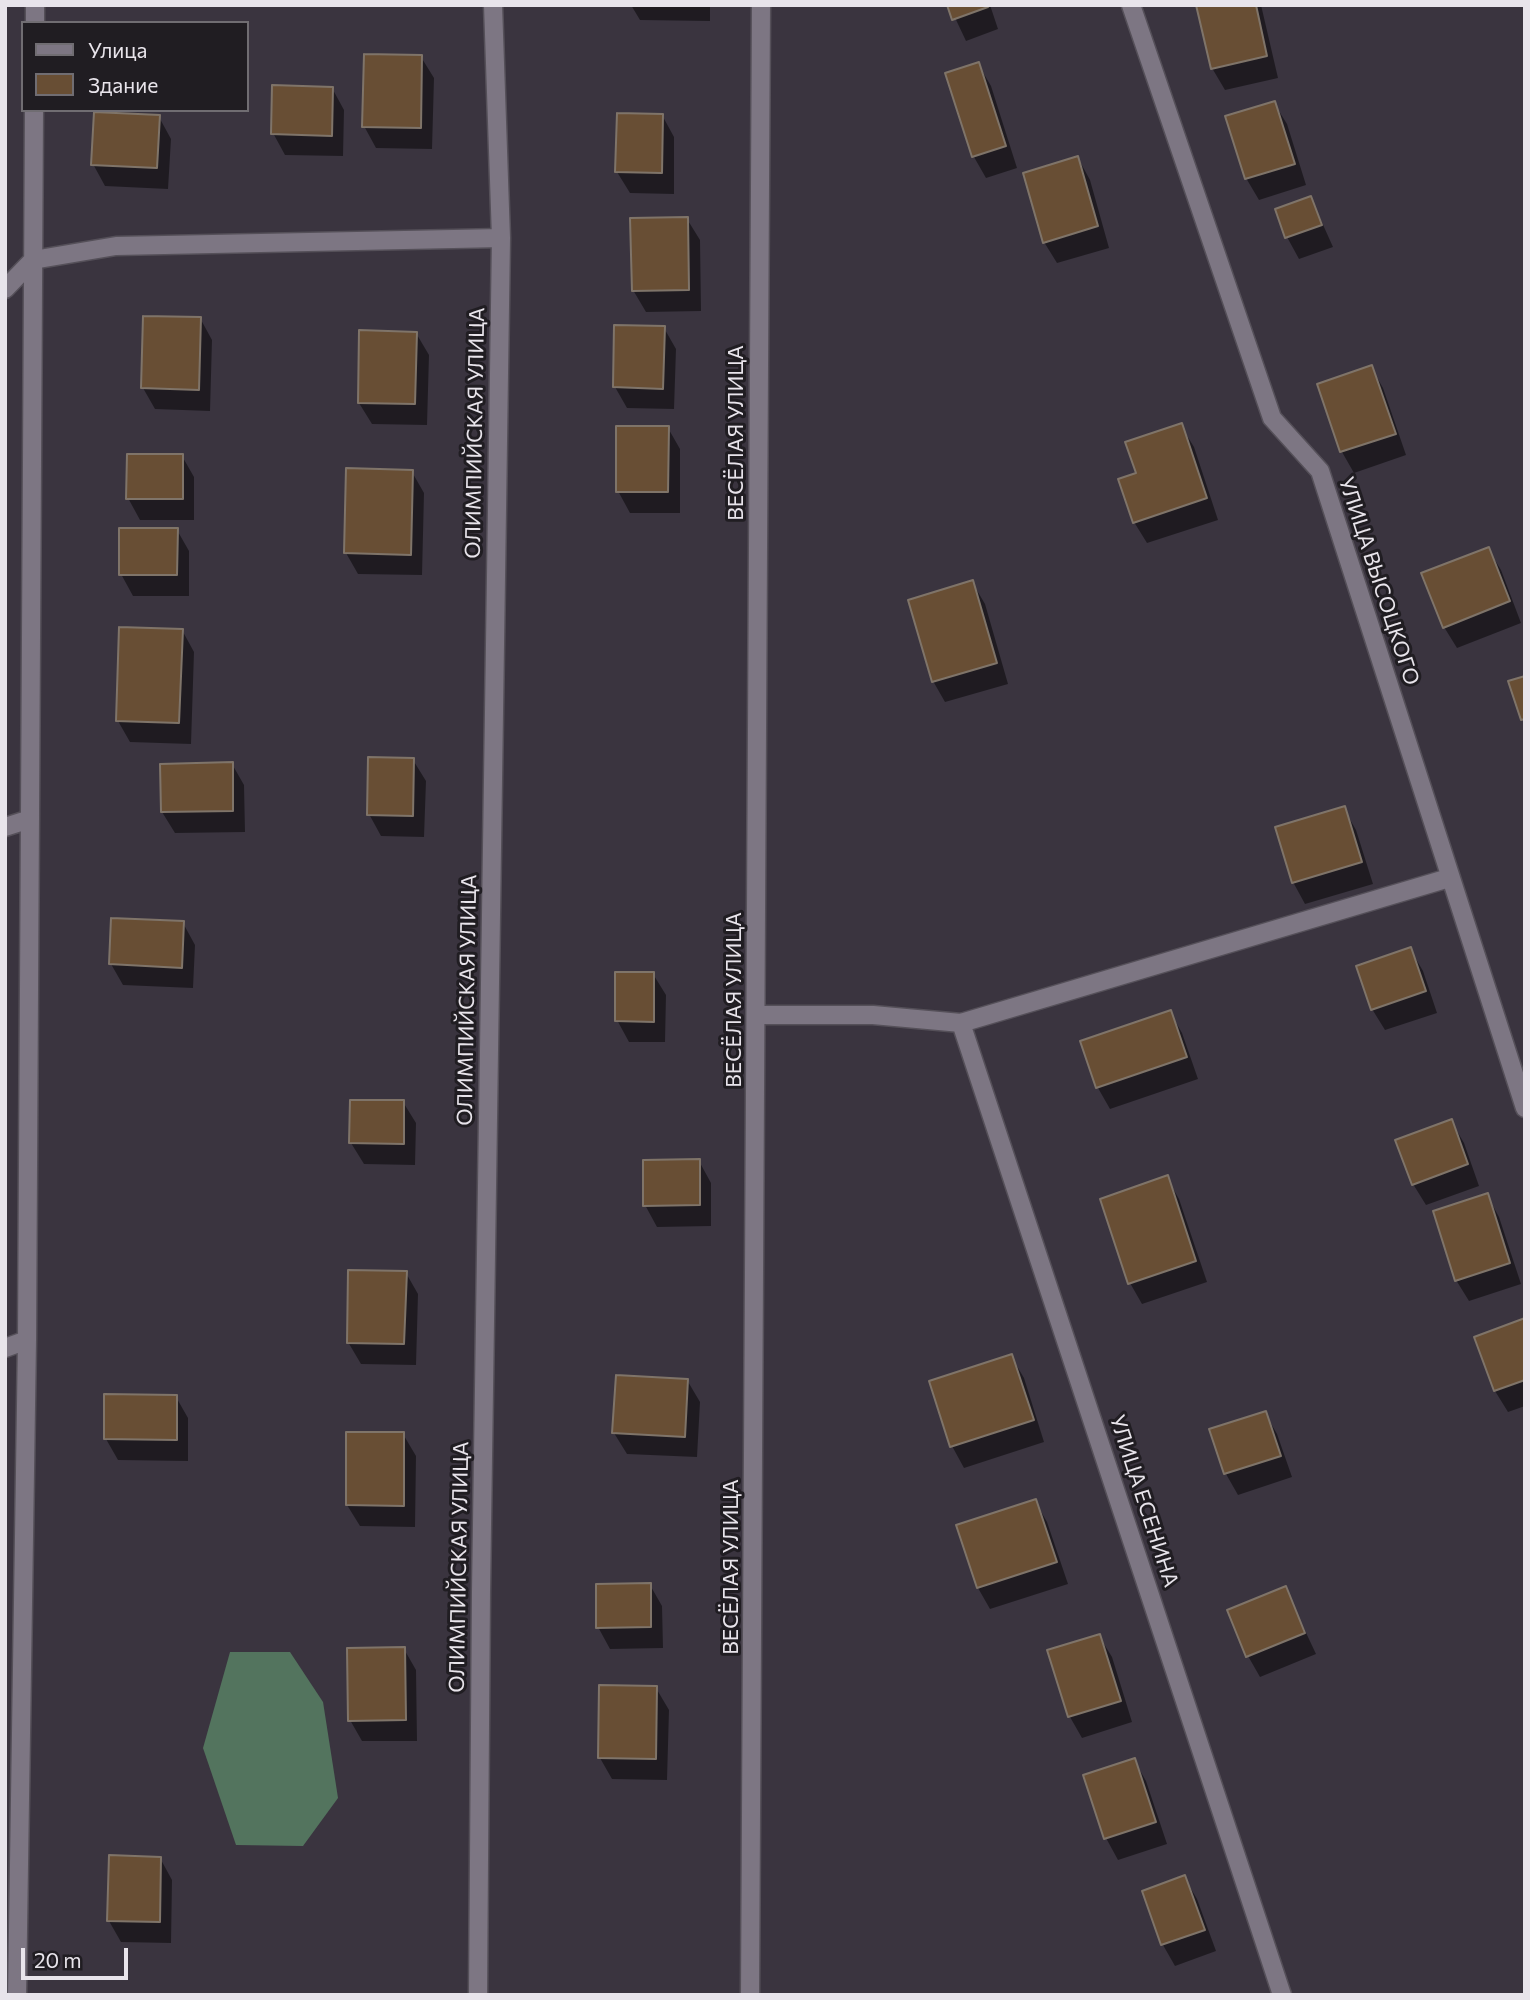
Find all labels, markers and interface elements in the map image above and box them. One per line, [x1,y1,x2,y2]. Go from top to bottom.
legend [21,21,248,112]
text: Улица [88,37,147,62]
text: Здание [88,72,158,97]
street label: ОЛИМПИЙСКАЯ УЛИЦА [460,307,490,559]
street label: ВЕСЁЛАЯ УЛИЦА [723,345,749,521]
street label: УЛИЦА ВЫСОЦКОГО [1333,474,1425,688]
street label: ОЛИМПИЙСКАЯ УЛИЦА [452,874,482,1126]
street label: ВЕСЁЛАЯ УЛИЦА [721,912,747,1088]
street label: УЛИЦА ЕСЕНИНА [1104,1412,1184,1590]
street label: ОЛИМПИЙСКАЯ УЛИЦА [444,1441,474,1693]
street label: ВЕСЁЛАЯ УЛИЦА [718,1479,744,1655]
scale bar [24,1934,131,1978]
text: 20 m [34,1947,82,1972]

